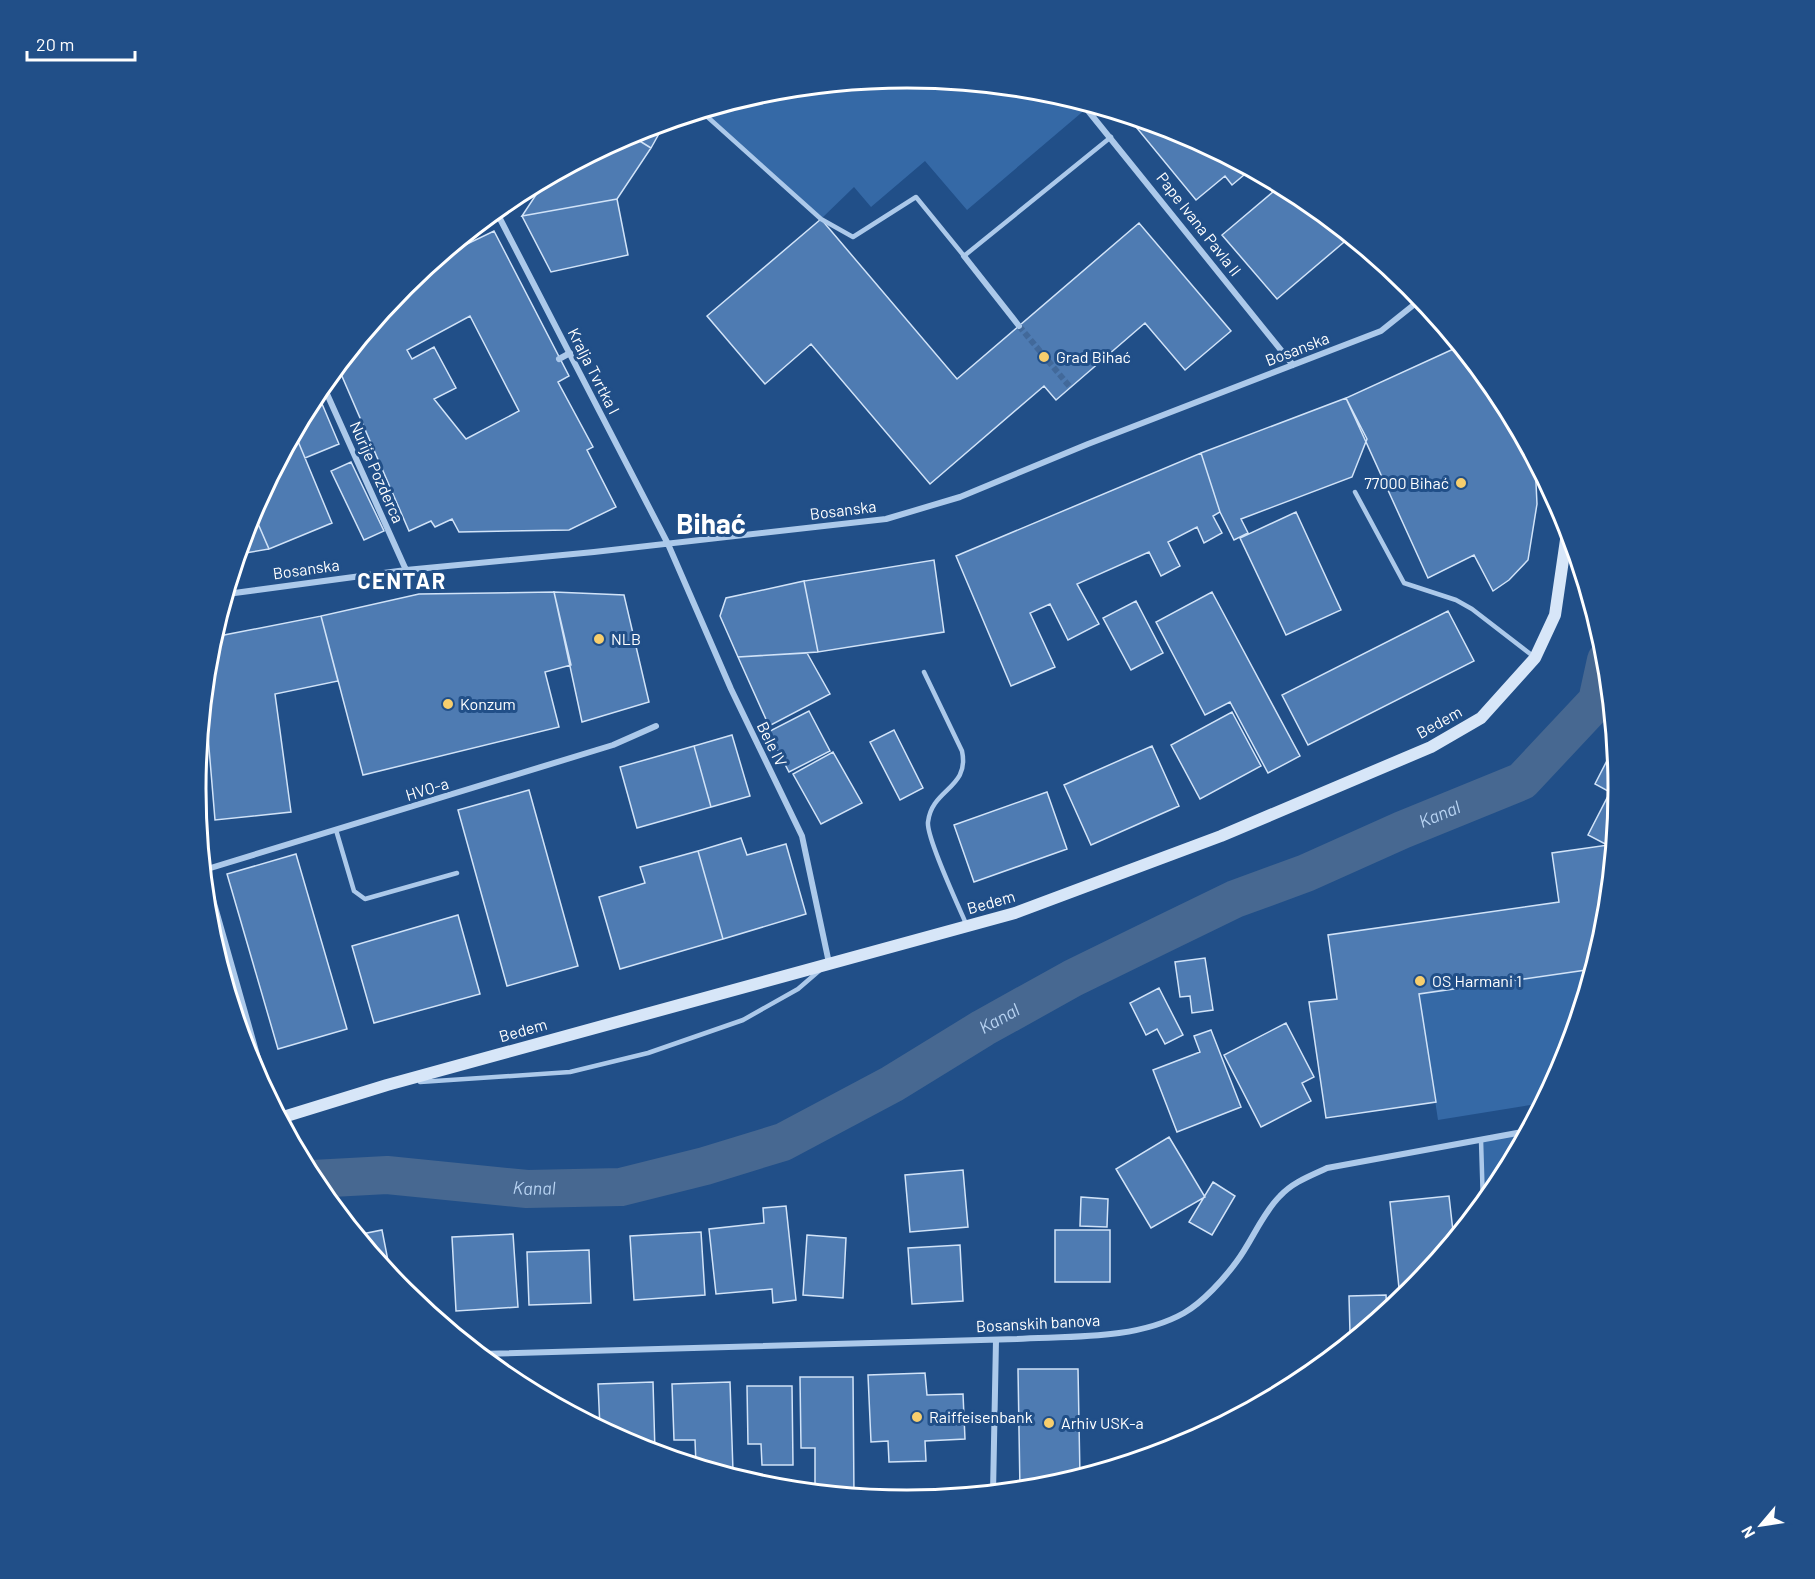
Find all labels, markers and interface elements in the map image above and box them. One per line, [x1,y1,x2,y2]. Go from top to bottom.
scale bar [27,24,135,62]
text: 20 m [36,33,74,55]
street label: Pape Ivana Pavla II [1153,168,1246,279]
street label: Kralja Tvrtka I [565,325,624,417]
street label: Bosanska [1262,328,1332,369]
place label: Grad Bihać [1056,347,1131,366]
marker: Grad Bihać [1037,350,1051,364]
street label: Nurije Pozderca [347,418,408,526]
place label: 77000 Bihać [1364,473,1449,492]
marker: 77000 Bihać [1454,476,1468,490]
street label: Bosanska [809,496,877,523]
district label: Bihać [676,506,746,540]
street label: Bosanska [271,554,340,583]
district label: CENTAR [357,567,447,593]
place label: NLB [611,629,641,648]
marker: NLB [592,632,606,646]
place label: Konzum [460,694,516,713]
marker: Konzum [441,697,455,711]
street label: Bedem [1413,701,1465,742]
street label: Bele IV [753,718,791,769]
street label: HVO-a [403,773,451,804]
water label: Kanal [1415,795,1463,832]
street label: Bedem [965,886,1017,917]
place label: OS Harmani 1 [1432,971,1522,990]
marker: OS Harmani 1 [1413,974,1427,988]
water label: Kanal [975,998,1023,1038]
street label: Bedem [497,1014,549,1045]
water label: Kanal [512,1176,556,1199]
street label: Bosanskih banova [975,1310,1101,1335]
place label: Raiffeisenbank [929,1407,1033,1426]
marker: Raiffeisenbank [910,1410,924,1424]
place label: Arhiv USK-a [1061,1413,1144,1432]
marker: Arhiv USK-a [1042,1416,1056,1430]
north arrow [1731,1495,1791,1555]
text: N [1737,1523,1758,1542]

